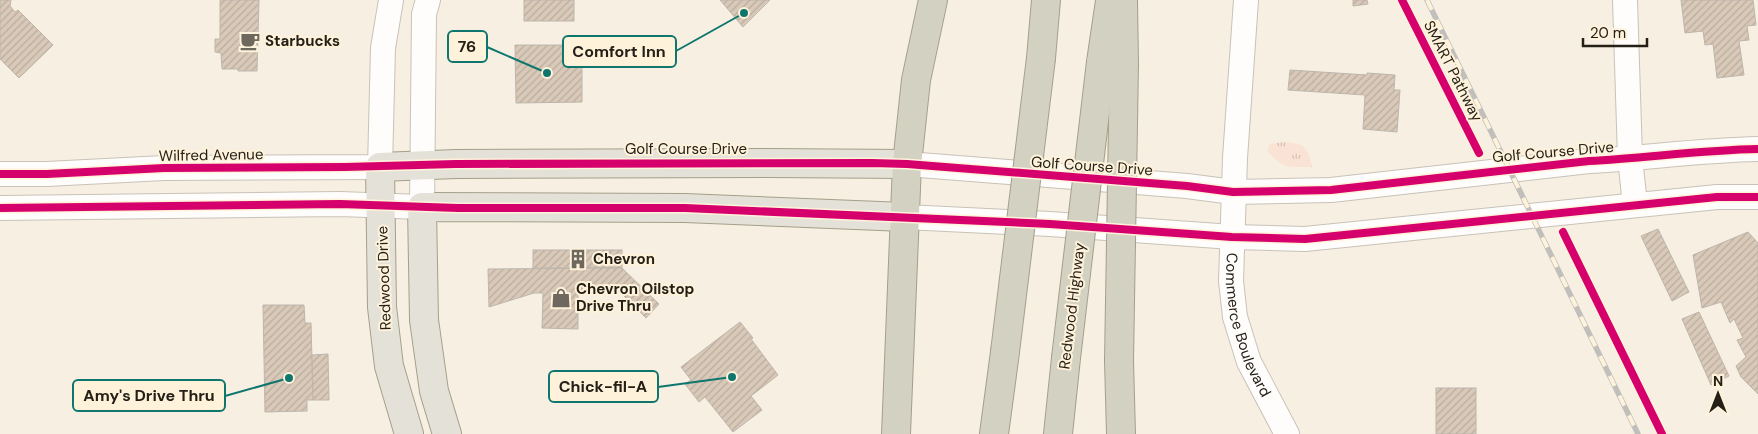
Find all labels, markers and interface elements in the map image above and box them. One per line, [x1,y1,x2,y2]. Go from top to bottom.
scale bar [1583,15,1647,47]
street label: SMART Pathway [1419,17,1487,126]
text: 20 m [1590,23,1626,43]
cafe icon: Starbucks [239,30,261,52]
place label: Starbucks [265,31,340,51]
callout: 76 [448,31,487,62]
text: 76 [458,36,476,57]
callout: Comfort Inn [563,36,676,67]
text: Comfort Inn [572,41,666,62]
street label: Golf Course Drive [1491,137,1615,167]
street label: Golf Course Drive [625,139,747,159]
street label: Wilfred Avenue [158,144,264,166]
street label: Golf Course Drive [1030,152,1154,180]
street label: Redwood Drive [372,226,396,330]
street label: Redwood Highway [1054,241,1090,370]
building icon: Chevron [567,248,589,270]
place label: Chevron [593,249,655,269]
street label: Commerce Boulevard [1221,252,1276,400]
place label: Chevron Oilstop Drive Thru [576,279,695,316]
shop icon: Chevron Oilstop Drive Thru [550,287,572,309]
north arrow [1693,369,1743,419]
callout: Chick-fil-A [549,371,658,402]
text: N [1713,372,1723,390]
text: Chick-fil-A [559,376,647,397]
callout: Amy's Drive Thru [73,380,225,411]
text: Amy's Drive Thru [83,385,215,406]

